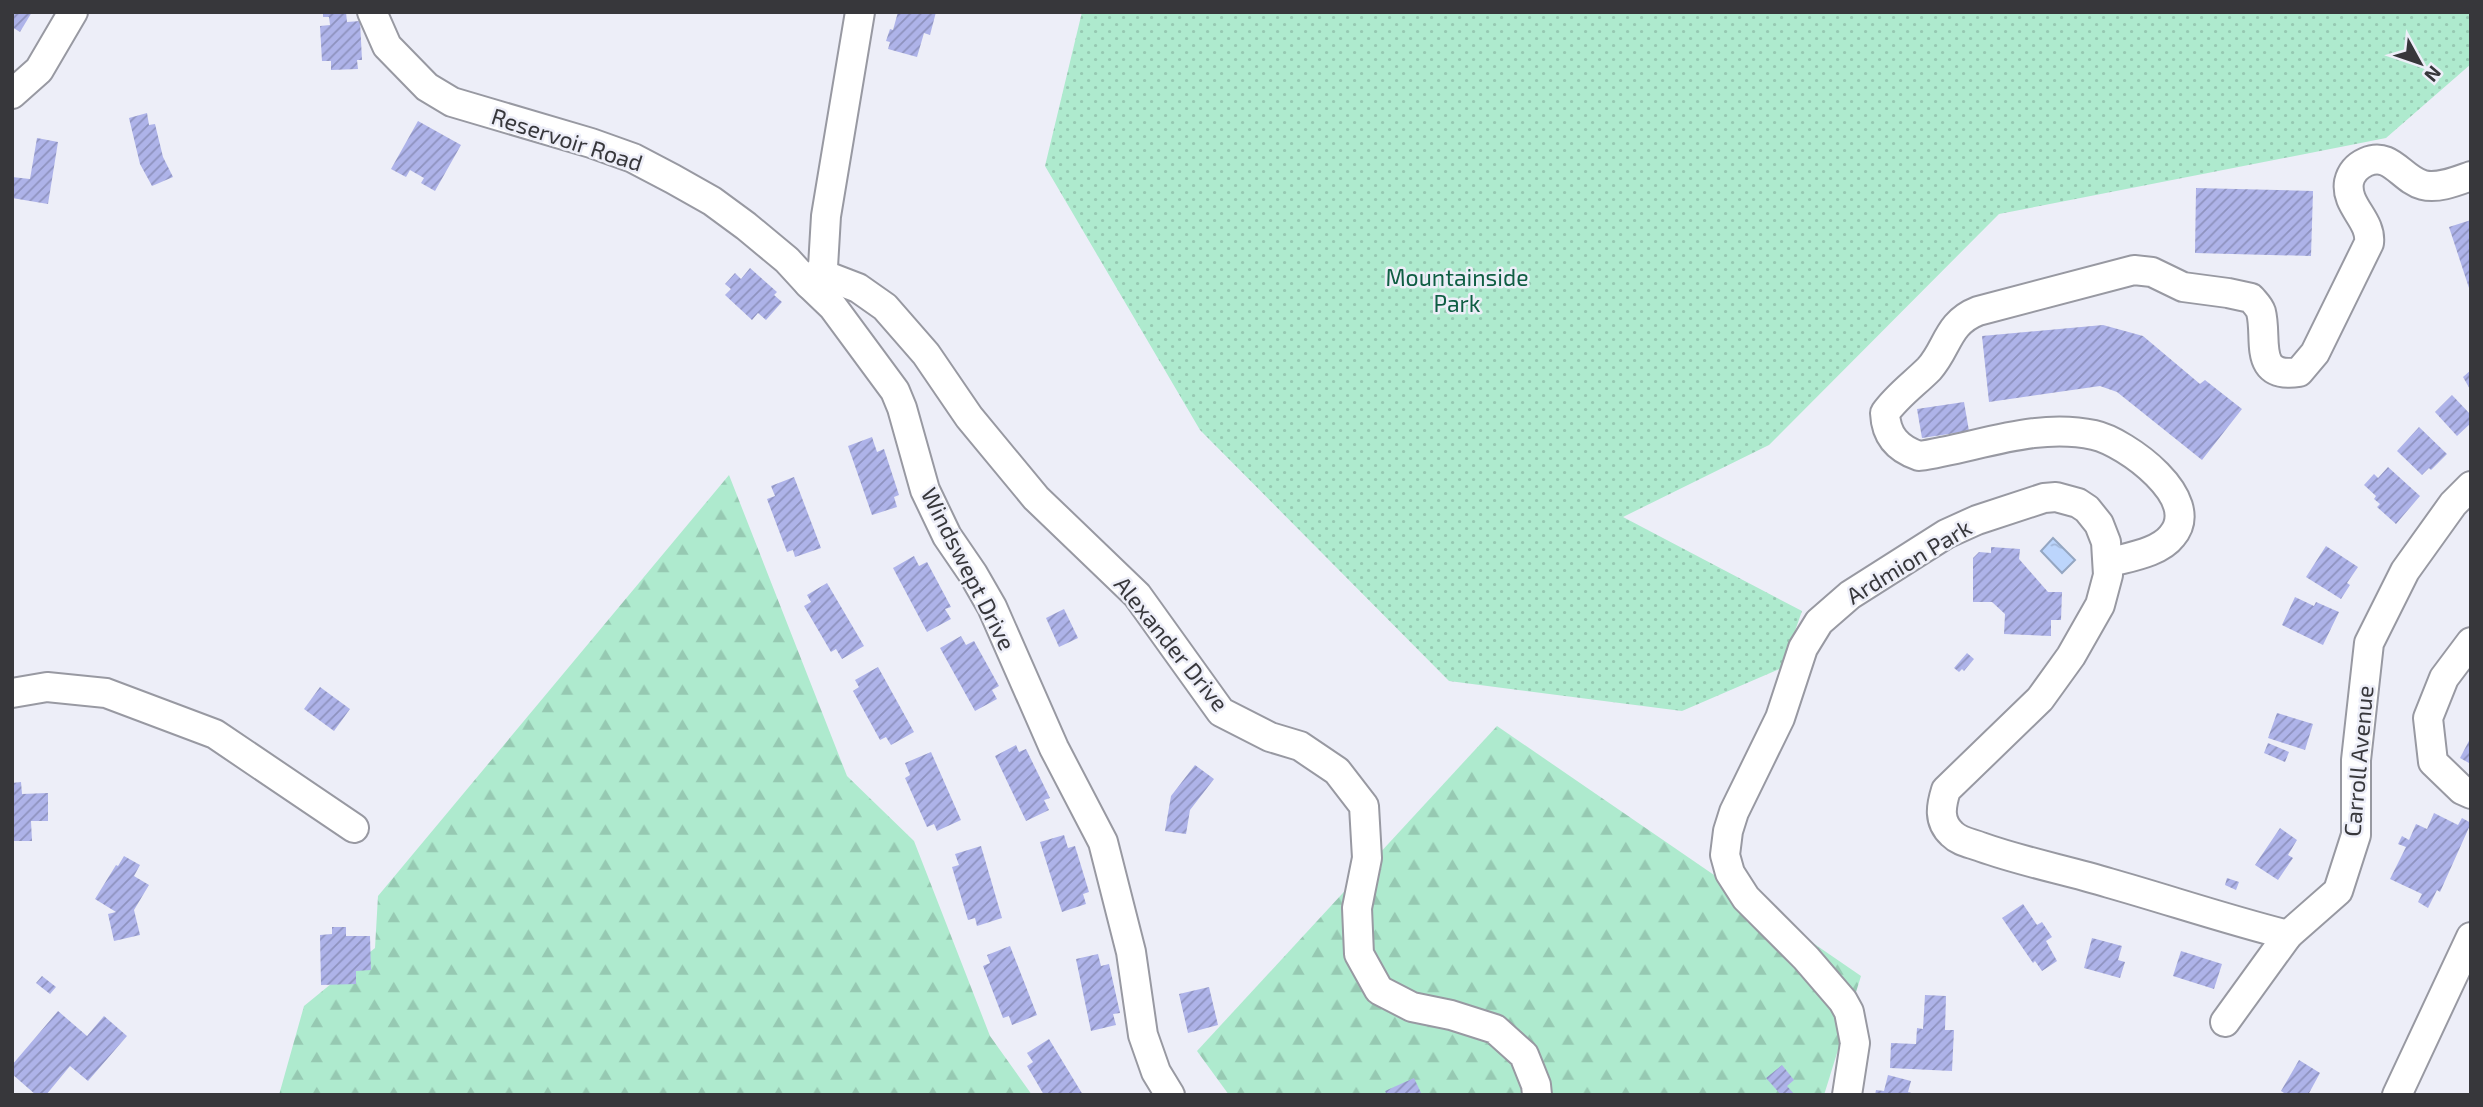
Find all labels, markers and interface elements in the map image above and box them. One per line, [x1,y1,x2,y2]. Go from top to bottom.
north arrow [2385,28,2455,98]
text: N [2420,62,2447,87]
street label: Reservoir Road [488,101,646,177]
park label: Mountainside Park [1385,263,1529,317]
street label: Windswept Drive [916,483,1022,655]
street label: Ardmion Park [1841,513,1976,609]
street label: Alexander Drive [1109,570,1235,717]
street label: Carroll Avenue [2337,684,2379,838]

